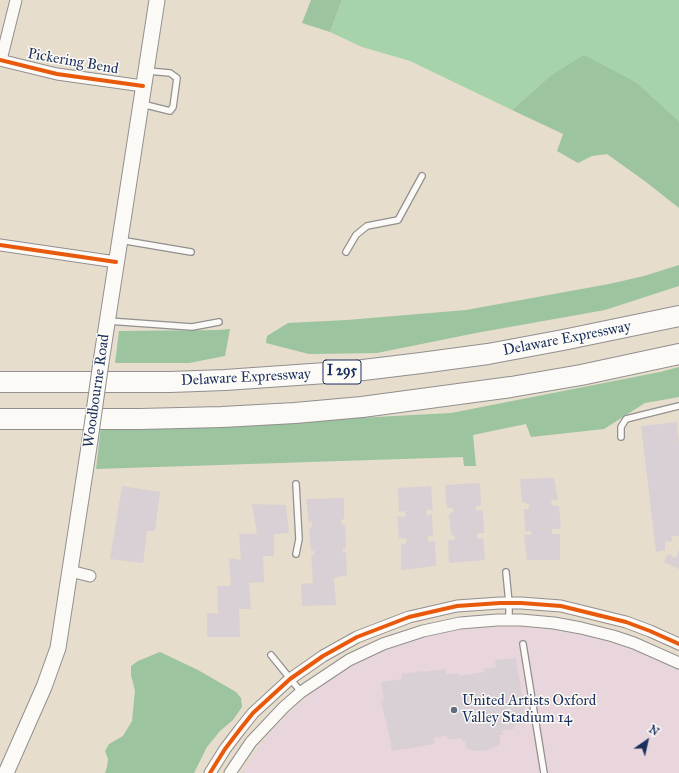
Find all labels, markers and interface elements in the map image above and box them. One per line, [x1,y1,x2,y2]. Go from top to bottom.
street label: Pickering Bend [26,45,120,79]
street label: Delaware Expressway [501,318,633,360]
street label: Woodbourne Road [80,333,114,449]
road number: I 295 [323,360,361,384]
street label: Delaware Expressway [181,366,311,390]
place label: United Artists Oxford Valley Stadium 14 [462,692,596,727]
marker: United Artists Oxford Valley Stadium 14 [449,705,459,715]
north arrow [627,721,667,761]
text: N [646,723,661,739]

